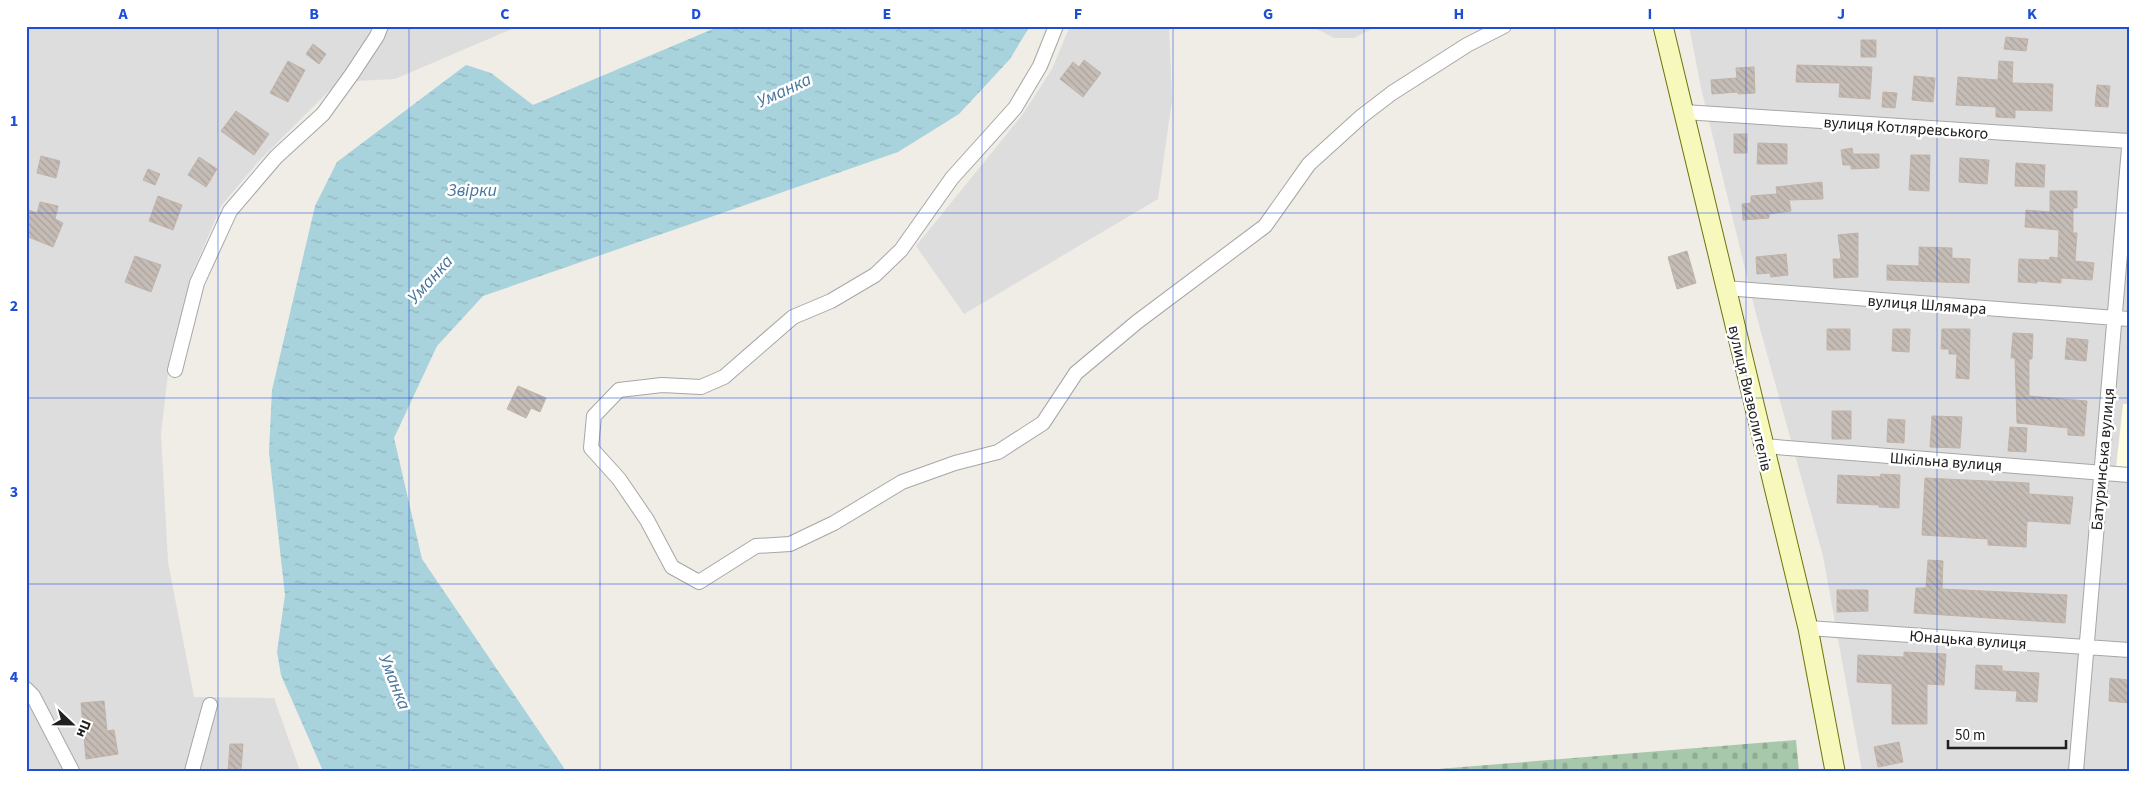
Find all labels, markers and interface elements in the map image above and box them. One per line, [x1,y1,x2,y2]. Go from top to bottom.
text: A [117,3,128,25]
text: B [309,3,319,25]
text: C [500,3,510,25]
text: D [691,3,701,25]
text: E [883,3,891,25]
text: F [1074,3,1082,25]
text: G [1263,3,1273,25]
text: H [1454,3,1464,25]
text: I [1648,3,1652,25]
text: J [1837,3,1845,25]
text: K [2027,3,2037,25]
water label: Уманка [753,67,816,114]
text: 1 [10,110,18,132]
street label: вулиця Котляревського [1823,111,1989,145]
water label: Звірки [447,178,497,203]
water label: Уманка [402,249,459,309]
street label: вулиця Шлямара [1867,290,1987,320]
text: 2 [10,295,18,317]
street label: вулиця Визволителів [1723,323,1778,473]
street label: Батуринська вулиця [2086,387,2120,531]
street label: Шкільна вулиця [1889,447,2003,477]
text: 3 [10,481,18,503]
street label: Юнацька вулиця [1909,625,2027,655]
water label: Уманка [372,651,417,714]
text: 4 [10,666,19,688]
north arrow [48,700,98,750]
text: Пн [71,717,96,740]
scale bar [1948,717,2065,749]
text: 50 m [1955,725,1985,746]

